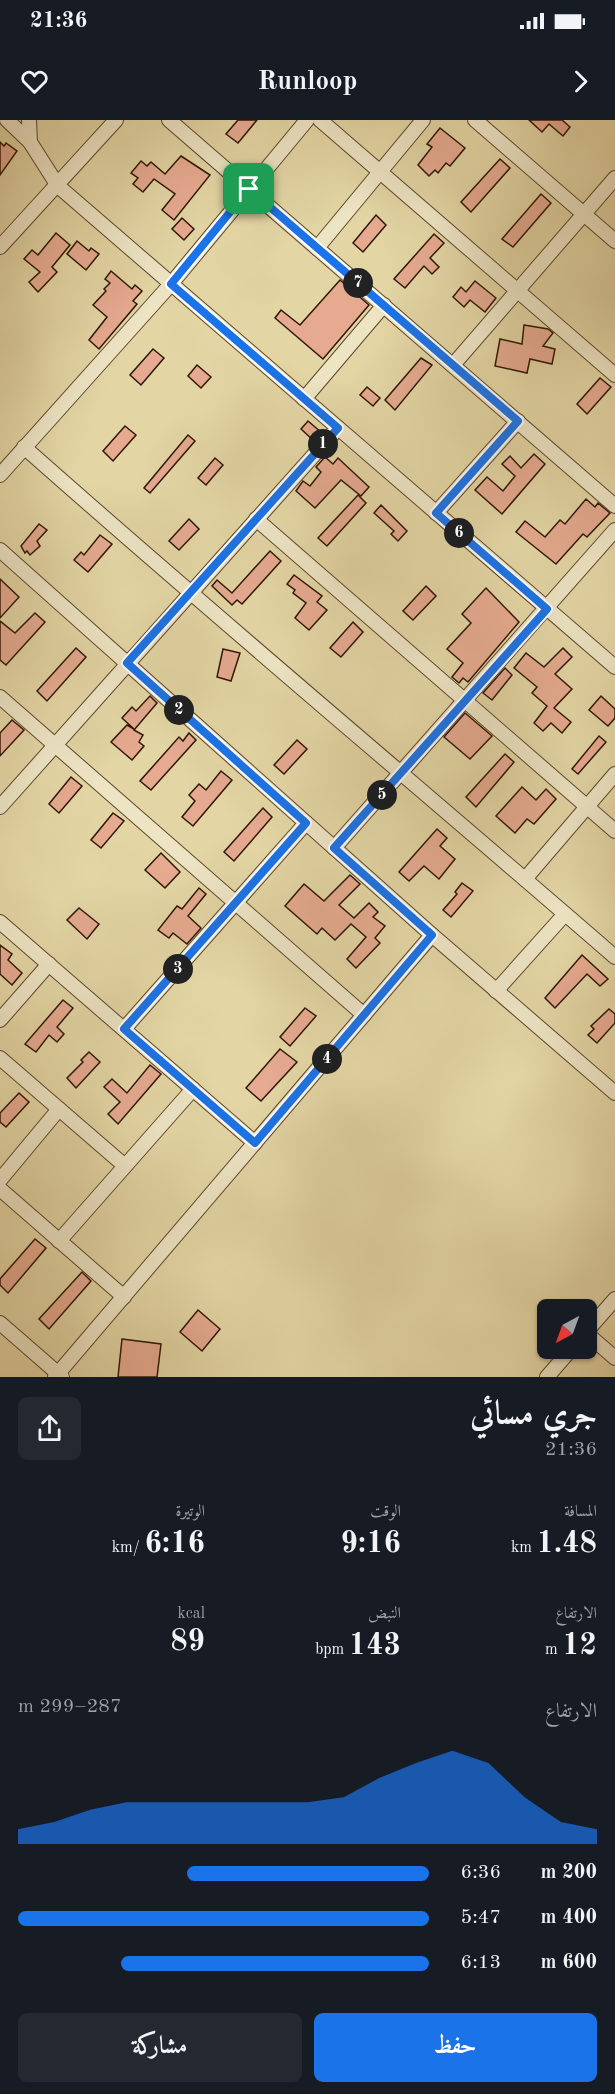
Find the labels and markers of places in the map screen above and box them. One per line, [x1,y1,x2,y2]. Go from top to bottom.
pin [223,163,274,214]
pin: 7 [343,268,373,298]
pin: 1 [308,429,338,459]
pin: 6 [444,518,474,548]
pin: 2 [164,695,194,725]
pin: 5 [367,780,397,810]
pin: 3 [163,954,193,984]
pin: 4 [312,1044,342,1074]

